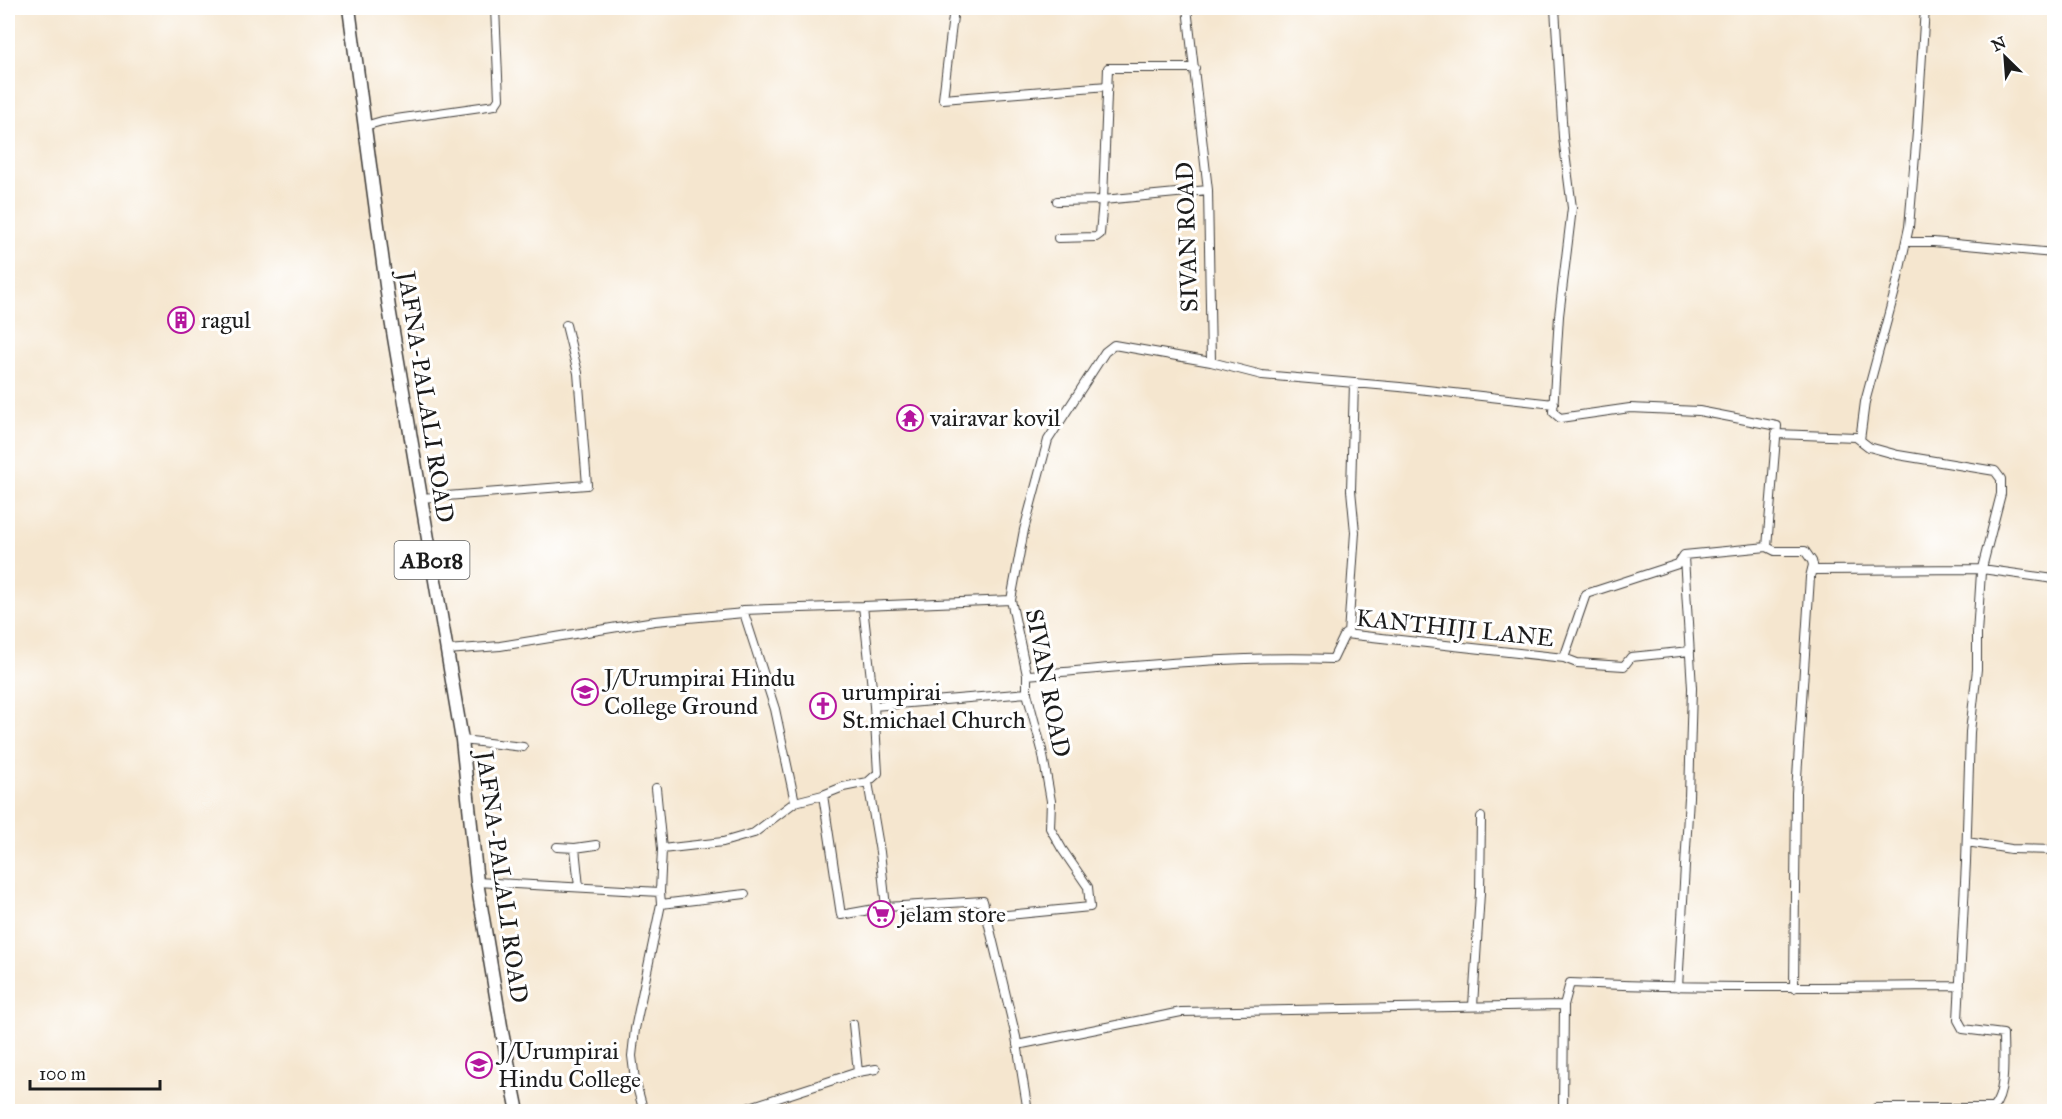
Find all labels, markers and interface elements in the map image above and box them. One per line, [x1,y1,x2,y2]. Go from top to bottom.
north arrow [1975,27,2035,87]
text: N [1989,32,2009,55]
street label: SIVAN ROAD [1169,161,1205,313]
street label: JAFNA-PALALI ROAD [391,266,461,525]
building icon: ragul [166,305,196,335]
place label: ragul [201,305,251,335]
temple icon: vairavar kovil [895,403,925,433]
place label: vairavar kovil [929,403,1061,433]
road number: AB018 [394,541,470,579]
street label: KANTHIJI LANE [1355,603,1555,653]
street label: SIVAN ROAD [1019,606,1077,760]
place label: J/Urumpirai Hindu College Ground [601,663,796,721]
school or university icon: J/Urumpirai Hindu College Ground [570,677,600,707]
place label: urumpirai St.michael Church [842,677,1026,735]
church icon: urumpirai St.michael Church [808,691,838,721]
street label: JAFNA-PALALI ROAD [469,746,535,1005]
supermarket icon: jelam store [866,899,896,929]
place label: jelam store [896,899,1006,929]
place label: J/Urumpirai Hindu College [495,1036,641,1094]
school or university icon: J/Urumpirai Hindu College [464,1050,494,1080]
scale bar [30,1053,160,1091]
text: 100 m [39,1063,86,1085]

